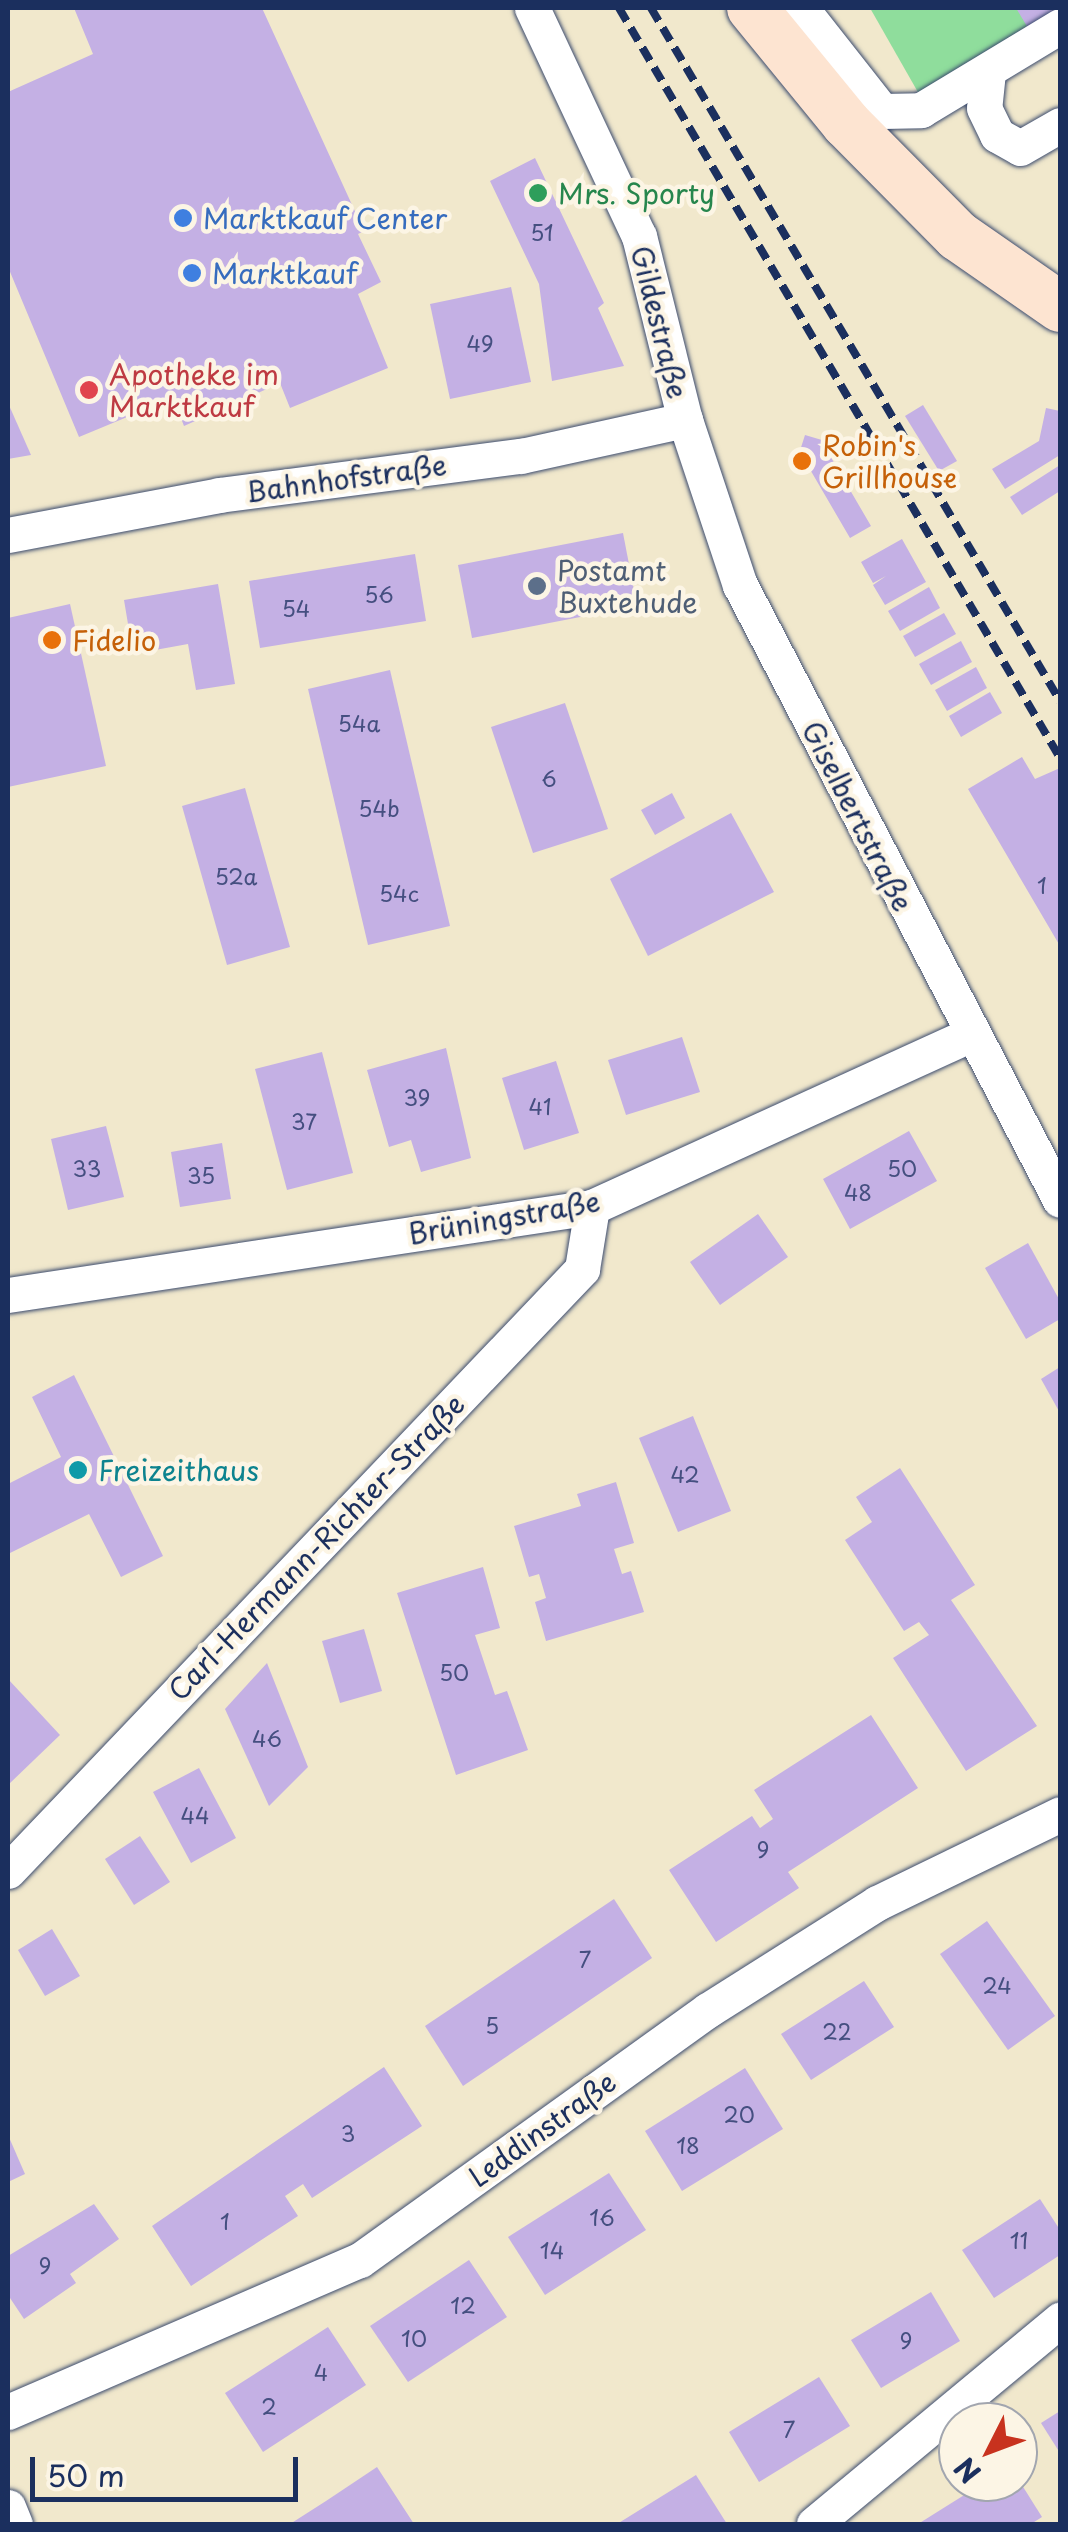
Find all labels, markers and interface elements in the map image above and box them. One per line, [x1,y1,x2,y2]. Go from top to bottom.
place label: Mrs. Sporty [558,176,715,210]
marker: Mrs. Sporty [527,182,549,204]
place label: Marktkauf Center [203,201,450,235]
marker: Marktkauf Center [172,207,194,229]
house number: 51 [530,219,554,245]
street label: Gildestraße [625,242,695,402]
place label: Marktkauf [212,256,358,290]
marker: Marktkauf [181,262,203,284]
house number: 49 [466,330,494,356]
place label: Apotheke im Marktkauf [109,357,280,423]
marker: Apotheke im Marktkauf [78,379,100,401]
place label: Robin's Grillhouse [822,428,957,494]
street label: Bahnhofstraße [243,447,449,509]
marker: Robin's Grillhouse [791,450,813,472]
place label: Postamt Buxtehude [557,553,698,619]
marker: Postamt Buxtehude [526,575,548,597]
house number: 56 [364,581,394,607]
house number: 54 [282,595,310,621]
place label: Fidelio [72,623,156,657]
marker: Fidelio [41,629,63,651]
house number: 54a [338,710,380,736]
street label: Giselbertstraße [796,715,920,917]
house number: 6 [541,765,557,791]
house number: 54b [358,795,400,821]
house number: 52a [215,863,257,889]
house number: 1 [1037,872,1047,898]
house number: 54c [379,880,419,906]
house number: 39 [404,1084,430,1110]
house number: 41 [528,1093,552,1119]
house number: 37 [291,1108,317,1134]
house number: 33 [73,1155,101,1181]
house number: 50 [887,1155,917,1181]
house number: 35 [187,1162,215,1188]
house number: 48 [844,1179,872,1205]
street label: Brüningstraße [405,1184,603,1250]
street label: Carl-Hermann-Richter-Straße [161,1387,471,1707]
place label: Freizeithaus [98,1453,259,1487]
marker: Freizeithaus [67,1459,89,1481]
house number: 42 [670,1461,700,1487]
house number: 50 [439,1659,469,1685]
house number: 46 [252,1725,282,1751]
house number: 44 [180,1802,210,1828]
house number: 9 [757,1836,769,1862]
house number: 7 [579,1946,591,1972]
house number: 24 [982,1972,1012,1998]
house number: 5 [485,2012,499,2038]
house number: 22 [822,2018,852,2044]
street label: Leddinstraße [462,2064,622,2194]
house number: 20 [723,2101,755,2127]
house number: 3 [341,2120,355,2146]
house number: 18 [676,2132,700,2158]
house number: 16 [589,2204,615,2230]
house number: 1 [220,2208,230,2234]
house number: 11 [1010,2227,1028,2253]
house number: 14 [540,2237,564,2263]
house number: 9 [39,2252,51,2278]
house number: 12 [450,2292,476,2318]
house number: 10 [401,2325,427,2351]
house number: 9 [900,2327,912,2353]
house number: 4 [314,2359,328,2385]
house number: 2 [261,2393,277,2419]
north arrow [938,2402,1038,2502]
house number: 7 [783,2416,795,2442]
scale bar [35,2437,302,2499]
text: N [943,2448,990,2494]
text: 50 m [47,2452,125,2497]

